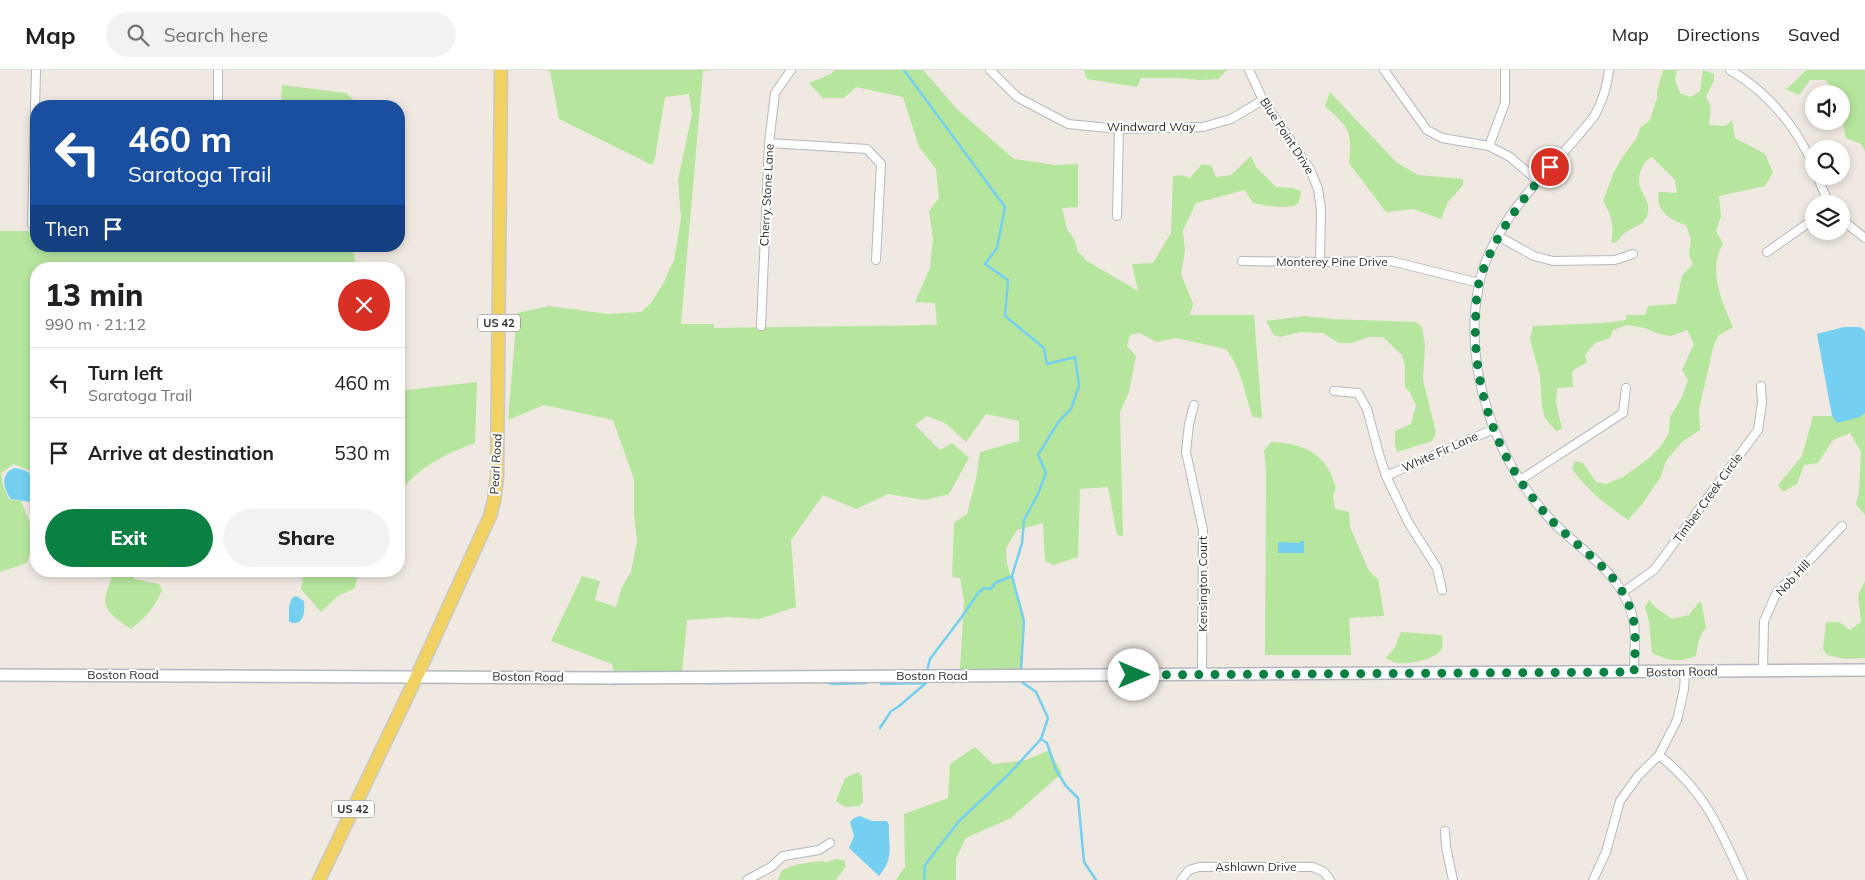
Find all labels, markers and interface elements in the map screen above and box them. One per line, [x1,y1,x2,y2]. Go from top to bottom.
search box [106,12,456,57]
text: Map [25,20,76,50]
icon: search [124,21,152,49]
text: Search here [164,23,268,47]
text: Map [1612,23,1649,46]
text: Directions [1677,23,1760,46]
text: Saved [1788,23,1840,46]
map controls [1805,85,1850,240]
button: sound [1805,85,1850,130]
street label: Blue Point Drive [1257,95,1318,177]
text: 460 m [128,117,232,161]
street label: Windward Way [1107,119,1196,134]
icon: left [45,120,110,185]
button: search [1805,140,1850,185]
street label: Cherry Stone Lane [756,143,777,247]
pin [1529,146,1571,188]
icon: arrive [1536,153,1564,181]
text: Saratoga Trail [128,160,272,188]
button: layers [1805,195,1850,240]
icon: arrive [99,215,127,243]
text: Then [45,217,89,241]
street label: Monterey Pine Drive [1276,254,1388,269]
text: 13 min [45,276,143,314]
button: close [338,279,390,331]
text: 990 m · 21:12 [45,314,146,334]
road number: US 42 [478,314,520,332]
text: Turn left [88,361,163,385]
icon: left [45,369,73,397]
text: 460 m [334,371,390,395]
text: Saratoga Trail [88,385,192,405]
street label: White Fir Lane [1400,428,1480,475]
street label: Pearl Road [486,433,505,495]
icon: arrive [45,439,73,467]
text: Arrive at destination [88,441,274,465]
text: 530 m [334,441,390,465]
street label: Timber Creek Circle [1670,450,1745,546]
button: Exit [45,509,213,567]
button: Share [223,509,390,567]
street label: Kensington Court [1195,536,1210,632]
street label: Nob Hill [1772,556,1813,599]
position arrow [1107,648,1159,700]
street label: Boston Road [1646,663,1718,680]
street label: Boston Road [87,667,159,682]
street label: Boston Road [492,668,564,685]
street label: Boston Road [896,668,968,683]
road number: US 42 [332,801,374,818]
street label: Ashlawn Drive [1215,859,1297,874]

